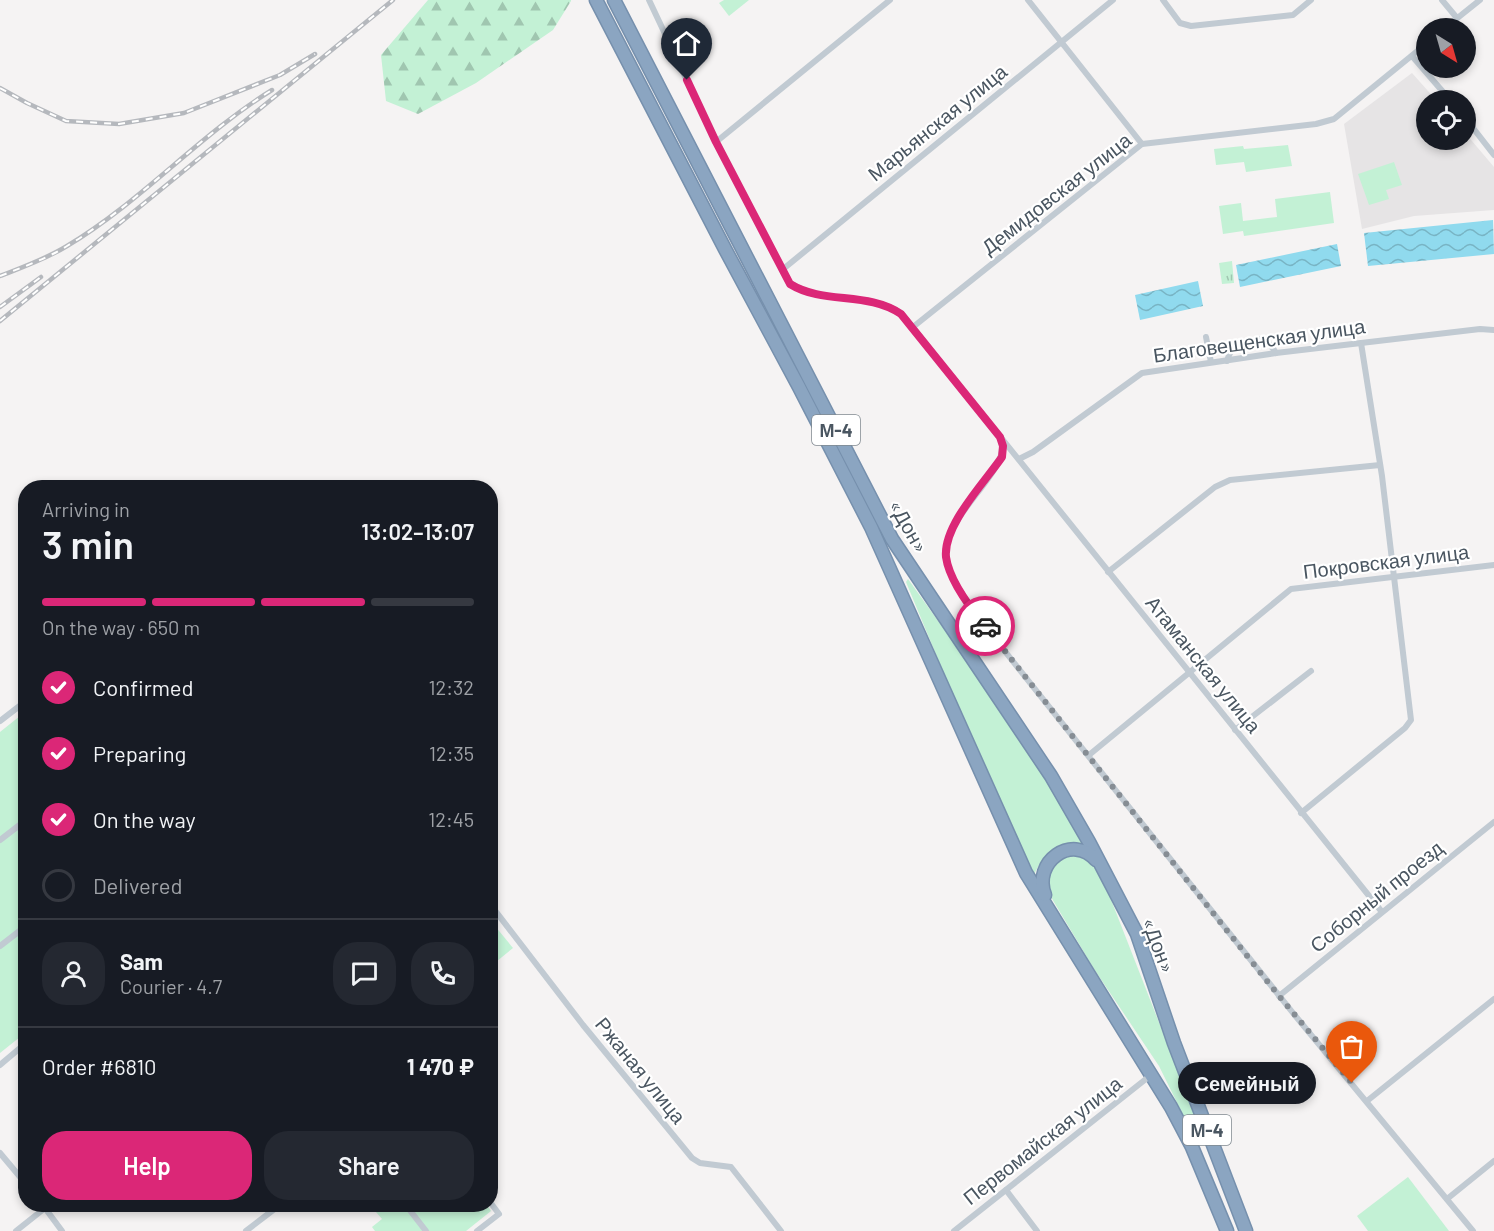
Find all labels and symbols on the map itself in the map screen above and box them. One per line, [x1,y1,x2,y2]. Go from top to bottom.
pin [661,18,712,80]
north arrow [1416,18,1476,78]
street label: Марьянская улица [863,58,1012,185]
street label: Демидовская улица [977,127,1136,259]
street label: Благовещенская улица [1152,313,1367,367]
road number: М-4 [812,415,860,445]
street label: «Дон» [884,495,934,557]
street label: Покровская улица [1302,539,1471,583]
street label: Атаманская улица [1141,591,1267,738]
courier [955,596,1015,656]
street label: Соборный проезд [1305,835,1448,957]
street label: «Дон» [1137,914,1181,976]
street label: Ржаная улица [591,1012,692,1129]
pin [1326,1021,1377,1083]
callout: Семейный [1178,1062,1316,1104]
street label: Первомайская улица [958,1070,1127,1209]
road number: М-4 [1183,1115,1231,1145]

